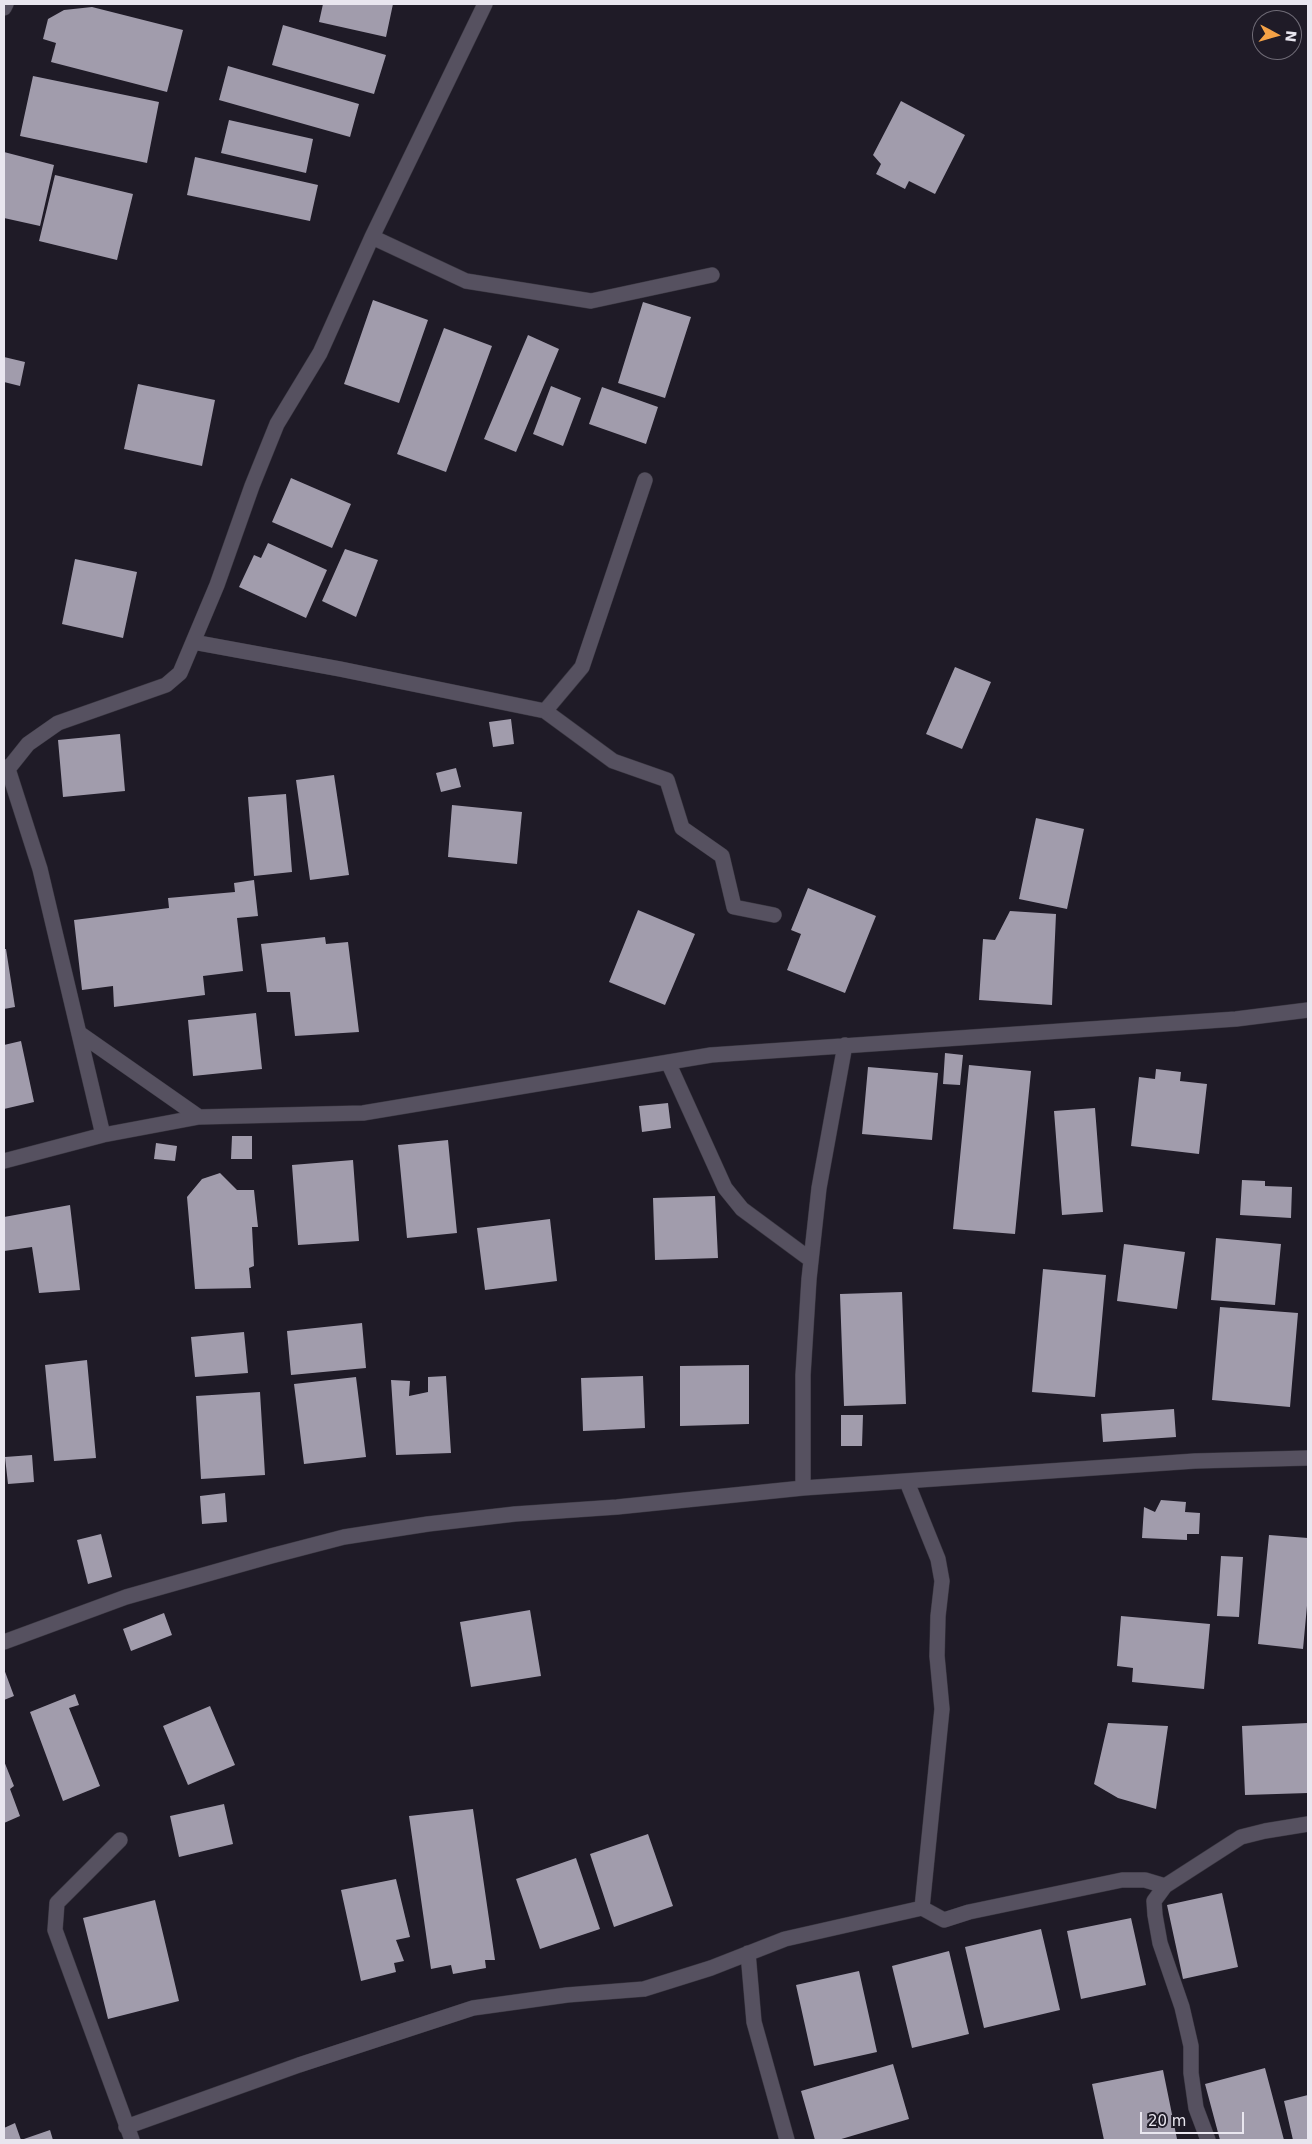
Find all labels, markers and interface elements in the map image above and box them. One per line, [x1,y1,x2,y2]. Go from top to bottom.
north arrow [1252,10,1302,60]
text: N [1282,30,1299,43]
scale bar [1142,2102,1246,2134]
text: 20 m [1148,2112,1186,2130]

